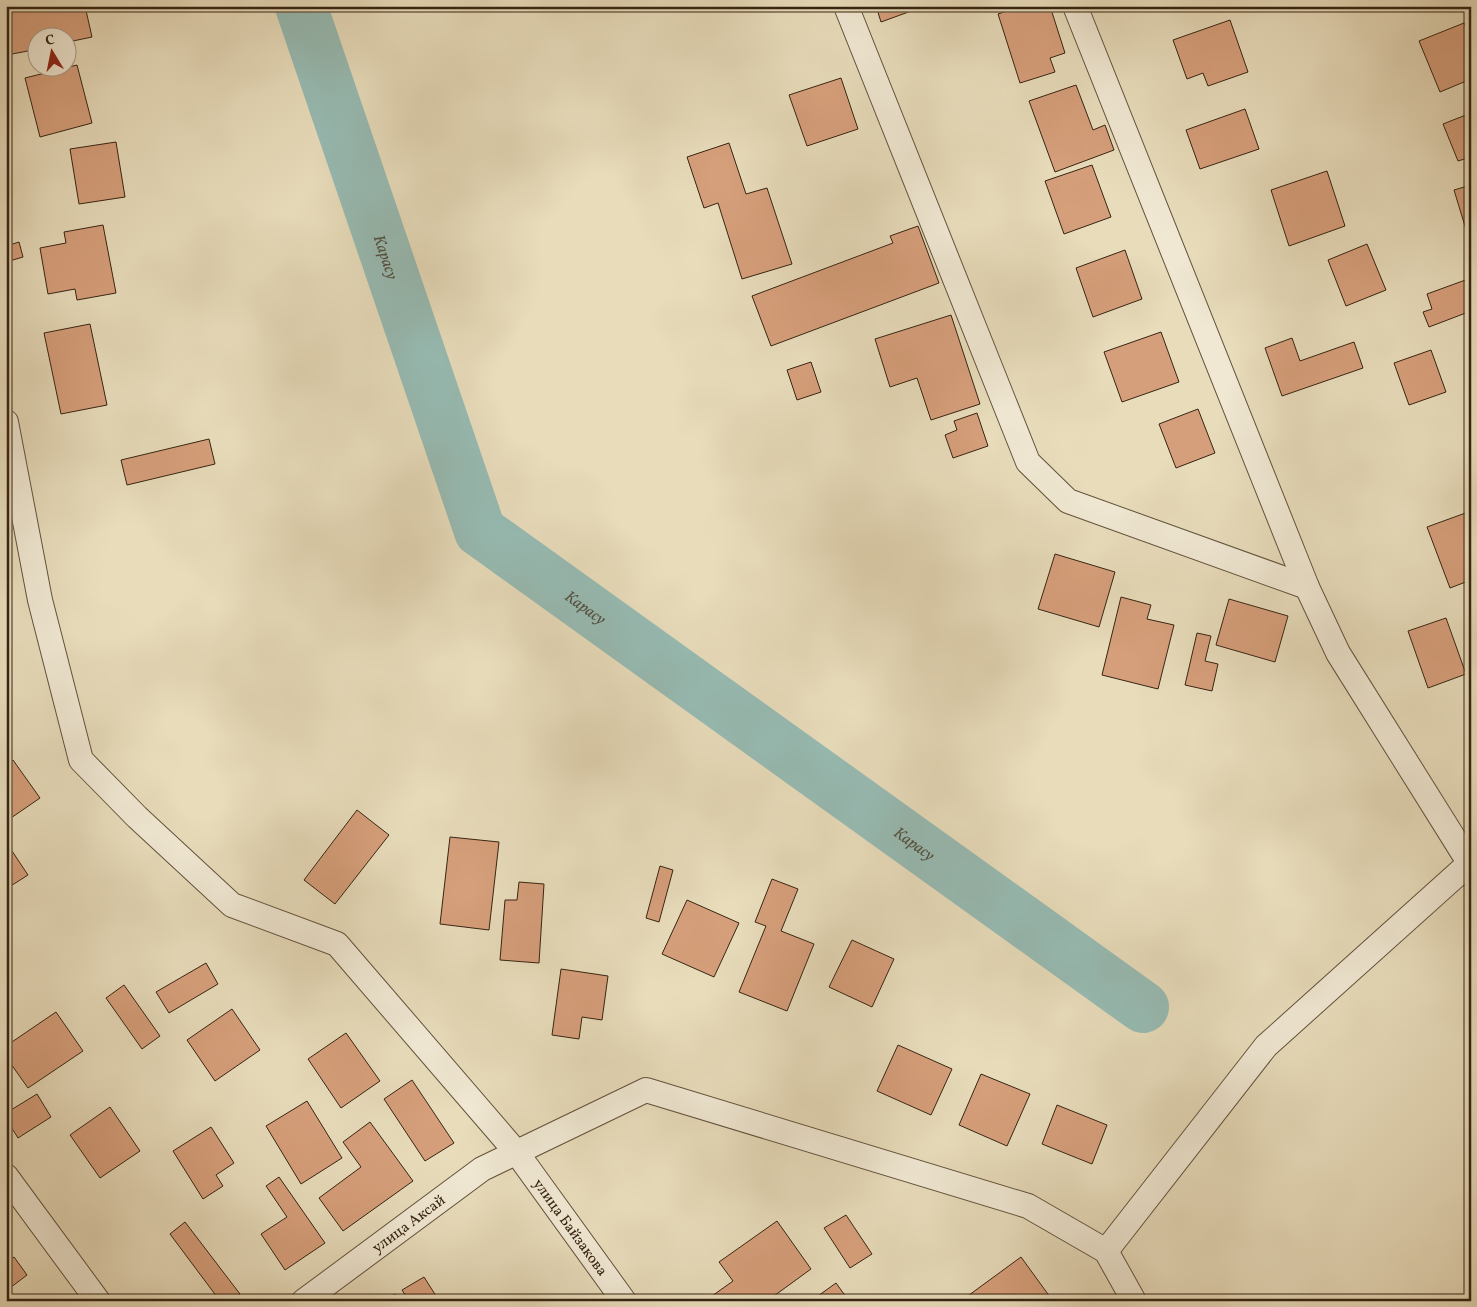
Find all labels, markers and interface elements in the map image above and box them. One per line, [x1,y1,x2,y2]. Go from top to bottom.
north arrow [28,28,78,78]
text: С [44,31,56,51]
water label: Карасу [367,232,402,283]
water label: Карасу [560,586,610,631]
water label: Карасу [889,822,939,867]
street label: улица Байзакова [527,1175,612,1281]
street label: улица Аксай [368,1191,450,1259]

